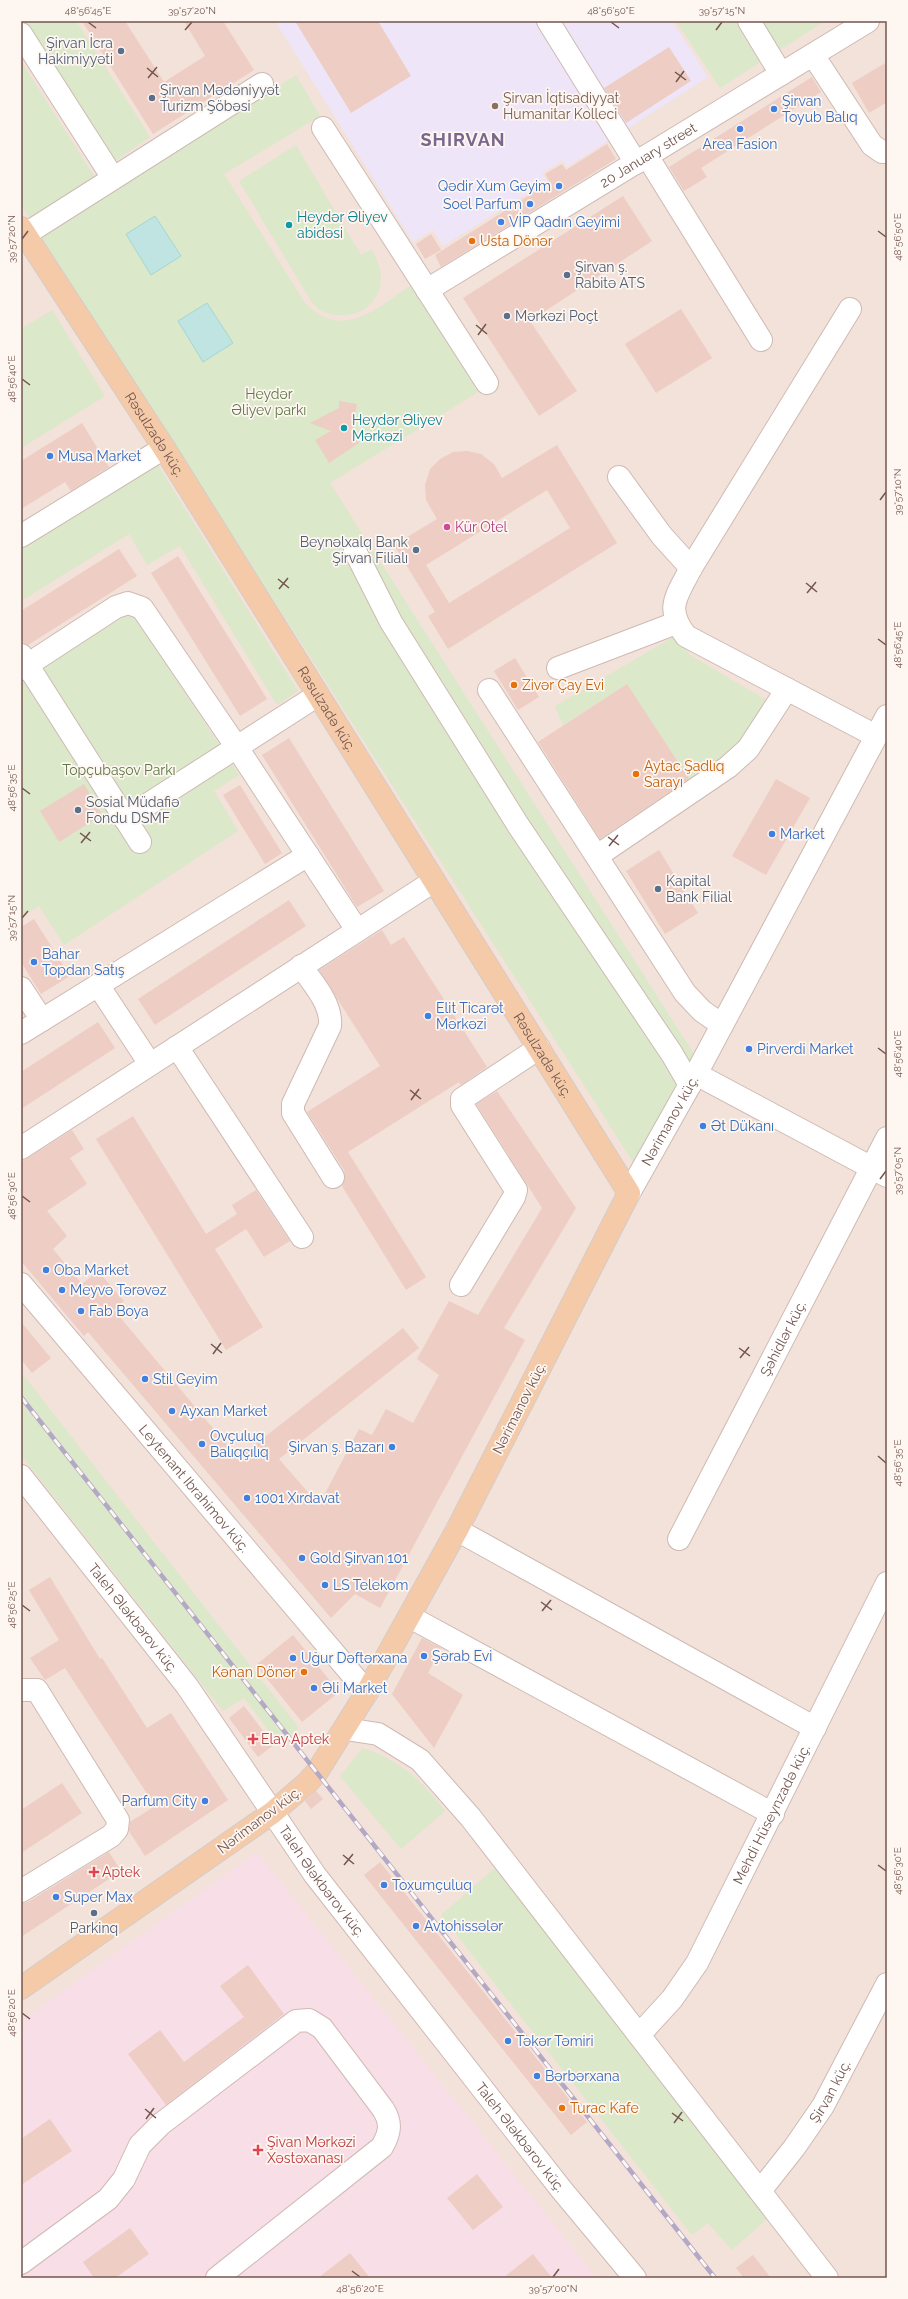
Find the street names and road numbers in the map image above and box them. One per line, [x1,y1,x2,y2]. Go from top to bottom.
street label: 20 January street [597,119,700,191]
street label: Rəsulzadə küç. [122,389,188,480]
street label: Rəsulzadə küç. [294,663,359,754]
street label: Rəsulzadə küç. [510,1010,575,1101]
street label: Nərimanov küç. [638,1073,701,1168]
street label: Şəhidlər küç. [757,1298,809,1379]
street label: Nərimanov küç. [489,1360,549,1456]
street label: Leytenant Ibrahimov küç. [136,1421,253,1555]
street label: Taleh Ələkbərov küç. [85,1560,181,1676]
street label: Mehdi Hüseynzadə küç. [730,1742,813,1887]
street label: Nərimanov küç. [214,1783,304,1857]
street label: Taleh Ələkbərov küç. [276,1822,368,1940]
street label: Şirvan küç. [806,2057,854,2126]
street label: Taleh Ələkbərov küç. [473,2079,568,2195]

